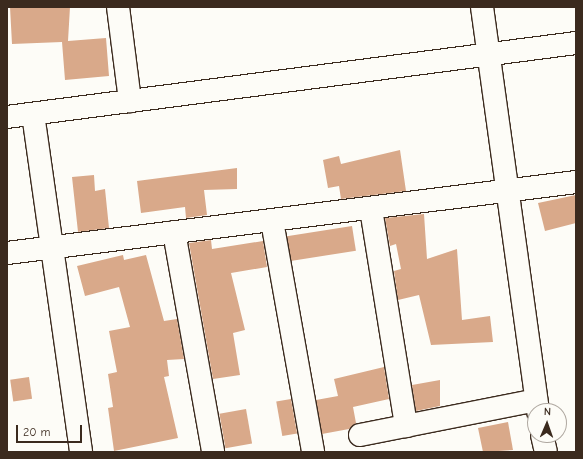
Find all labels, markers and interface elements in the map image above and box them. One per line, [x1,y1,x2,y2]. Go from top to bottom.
north arrow [527,403,567,443]
text: N [544,405,551,418]
scale bar [18,417,84,443]
text: 20 m [23,425,51,439]

